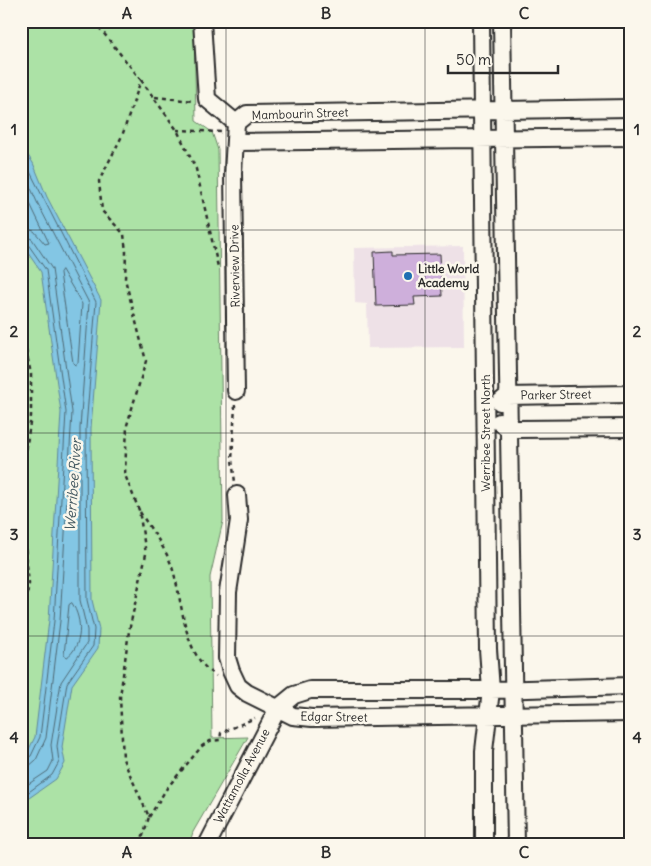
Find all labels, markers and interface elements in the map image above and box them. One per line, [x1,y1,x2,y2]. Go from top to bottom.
text: A [122,3,132,23]
text: B [321,3,332,23]
text: C [519,3,530,23]
scale bar [448,42,558,74]
text: 50 m [456,50,491,69]
street label: Mambourin Street [251,104,349,123]
text: 1 [11,119,17,139]
text: 1 [634,119,640,139]
street label: Riverview Drive [226,224,243,308]
place label: Little World Academy [418,261,479,291]
marker: Little World Academy [402,270,414,282]
text: 2 [10,321,19,341]
text: 2 [633,321,642,341]
street label: Werribee Street North [478,374,493,492]
street label: Parker Street [520,386,592,403]
water label: Werribee River [61,436,85,532]
text: 3 [9,524,19,544]
text: 3 [632,524,642,544]
street label: Edgar Street [300,708,368,725]
street label: Wattamolla Avenue [210,726,273,826]
text: 4 [9,727,19,747]
text: 4 [632,727,642,747]
text: A [122,842,132,862]
text: B [321,842,332,862]
text: C [519,842,530,862]

